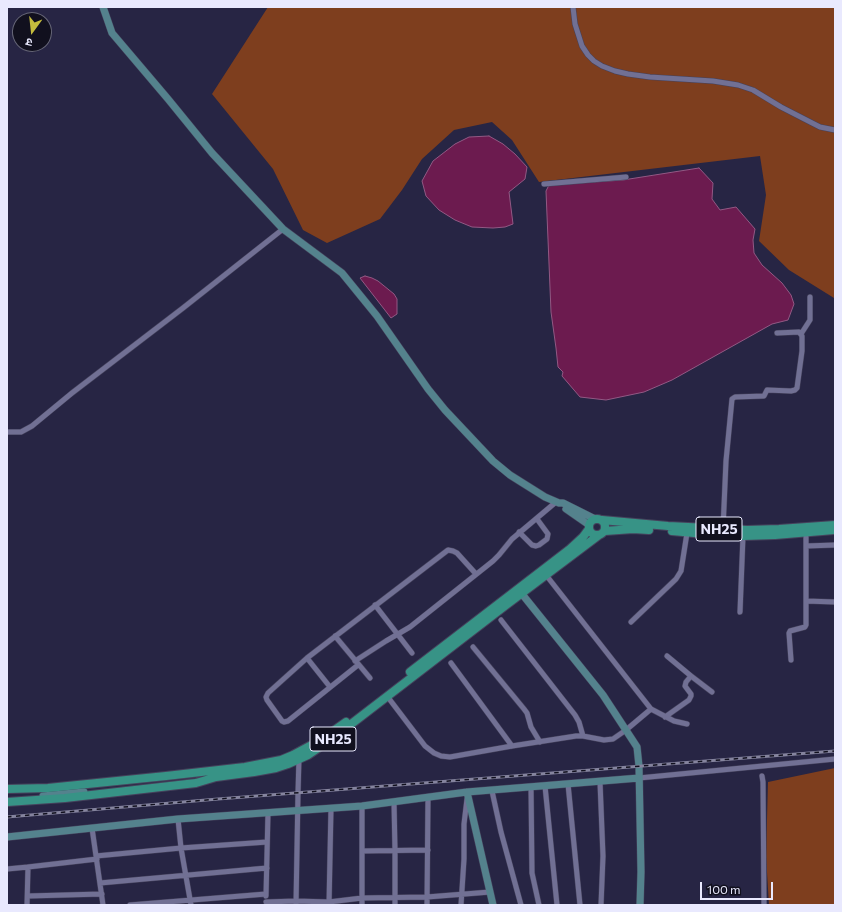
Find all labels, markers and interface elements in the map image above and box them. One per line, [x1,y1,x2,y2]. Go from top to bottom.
north arrow [12,12,52,52]
text: उ [24,36,34,50]
road number: NH25 [696,517,742,541]
road number: NH25 [310,727,356,751]
scale bar [702,874,775,900]
text: 100 m [707,882,741,896]

